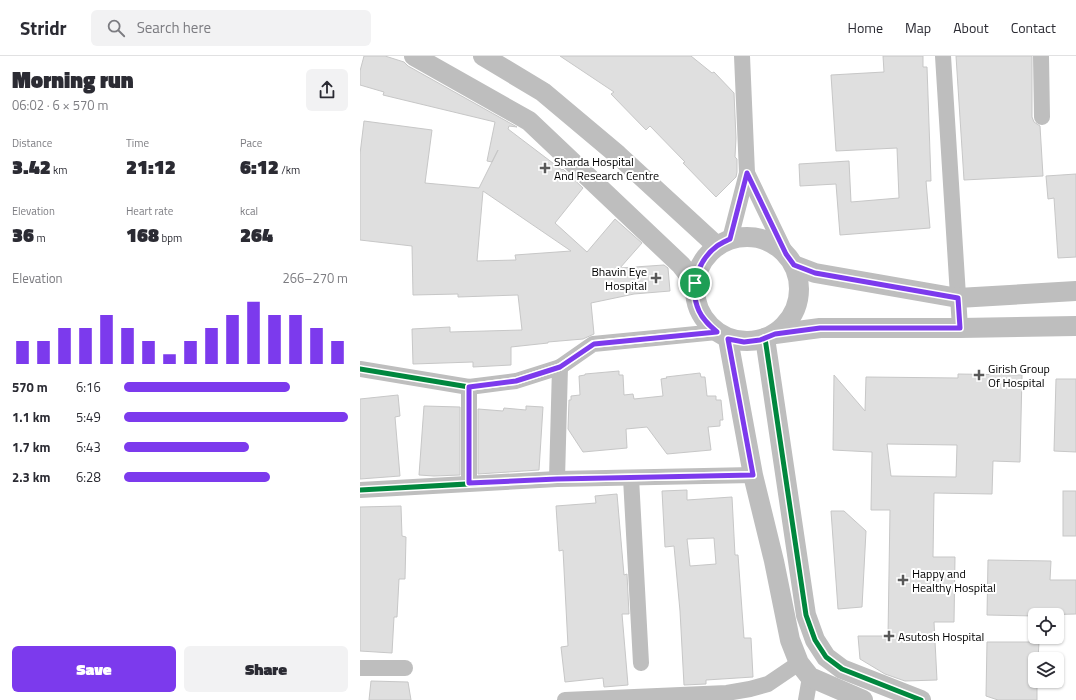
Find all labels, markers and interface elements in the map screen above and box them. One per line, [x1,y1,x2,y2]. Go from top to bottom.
search box [91,10,371,46]
text: Stridr [20,13,67,42]
text: Search here [137,16,211,39]
icon: search [105,17,127,39]
text: Home [848,17,883,38]
text: Map [905,17,931,38]
text: About [953,17,989,38]
text: Contact [1011,17,1056,38]
text: Morning run [12,63,134,97]
button: share [306,69,348,111]
text: 06:02 · 6 × 570 m [12,95,108,115]
text: Distance [12,135,52,151]
text: Time [126,135,149,151]
text: Pace [240,135,262,151]
text: 3.42 [12,151,51,182]
text: 21:12 [126,151,176,182]
text: 6:12 [240,151,279,182]
place label: Sharda Hospital And Research Centre [554,152,659,185]
text: km [51,162,68,178]
text: /km [279,162,300,178]
marker: Sharda Hospital And Research Centre [539,162,551,174]
text: Elevation [12,203,55,219]
text: Heart rate [126,203,173,219]
text: kcal [240,203,258,219]
text: 36 [12,219,34,250]
text: 168 [126,219,159,250]
text: 264 [240,219,273,250]
text: m [34,230,46,246]
text: bpm [159,230,182,246]
place label: Bhavin Eye Hospital [591,262,647,295]
pin [678,266,712,300]
text: Elevation [12,268,63,288]
text: 266–270 m [282,268,348,288]
marker: Bhavin Eye Hospital [650,272,662,284]
icon: arrive [684,272,706,294]
place label: Girish Group Of Hospital [988,359,1050,392]
marker: Girish Group Of Hospital [973,369,985,381]
text: 570 m [12,377,48,397]
text: 6:16 [76,377,101,397]
text: 1.1 km [12,407,50,427]
text: 5:49 [76,407,101,427]
text: 1.7 km [12,437,50,457]
text: 6:43 [76,437,101,457]
text: 2.3 km [12,467,50,487]
text: 6:28 [76,467,101,487]
place label: Happy and Healthy Hospital [912,564,996,597]
marker: Happy and Healthy Hospital [897,574,909,586]
map controls [1028,608,1064,688]
button: locate [1028,608,1064,644]
place label: Asutosh Hospital [898,627,984,646]
marker: Asutosh Hospital [883,630,895,642]
button: Save [12,646,176,692]
button: Share [184,646,348,692]
button: layers [1028,652,1064,688]

